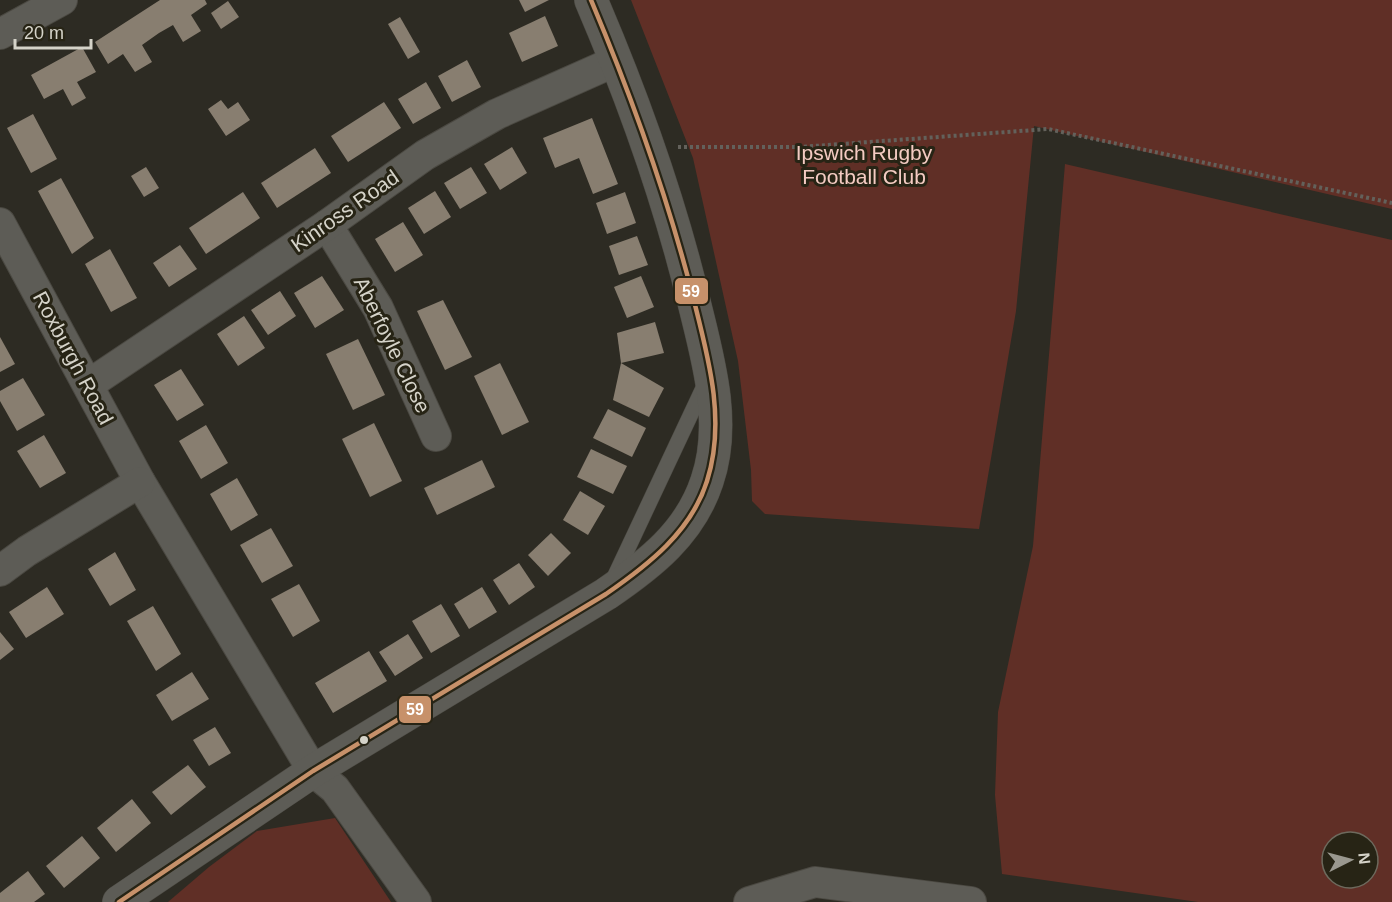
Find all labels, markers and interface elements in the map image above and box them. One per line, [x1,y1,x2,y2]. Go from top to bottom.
scale bar [15,12,92,50]
text: 20 m [24,23,64,43]
park label: Ipswich Rugby Football Club [796,141,933,188]
street label: Kinross Road [286,165,403,256]
street label: Aberfoyle Close [350,273,435,416]
line badge: 59 [674,277,709,305]
text: 59 [682,283,700,300]
street label: Roxburgh Road [29,287,118,428]
line badge: 59 [398,695,432,724]
text: 59 [406,701,424,718]
unlabelled marker [358,734,370,746]
north arrow [1320,830,1380,890]
text: N [1355,852,1373,865]

